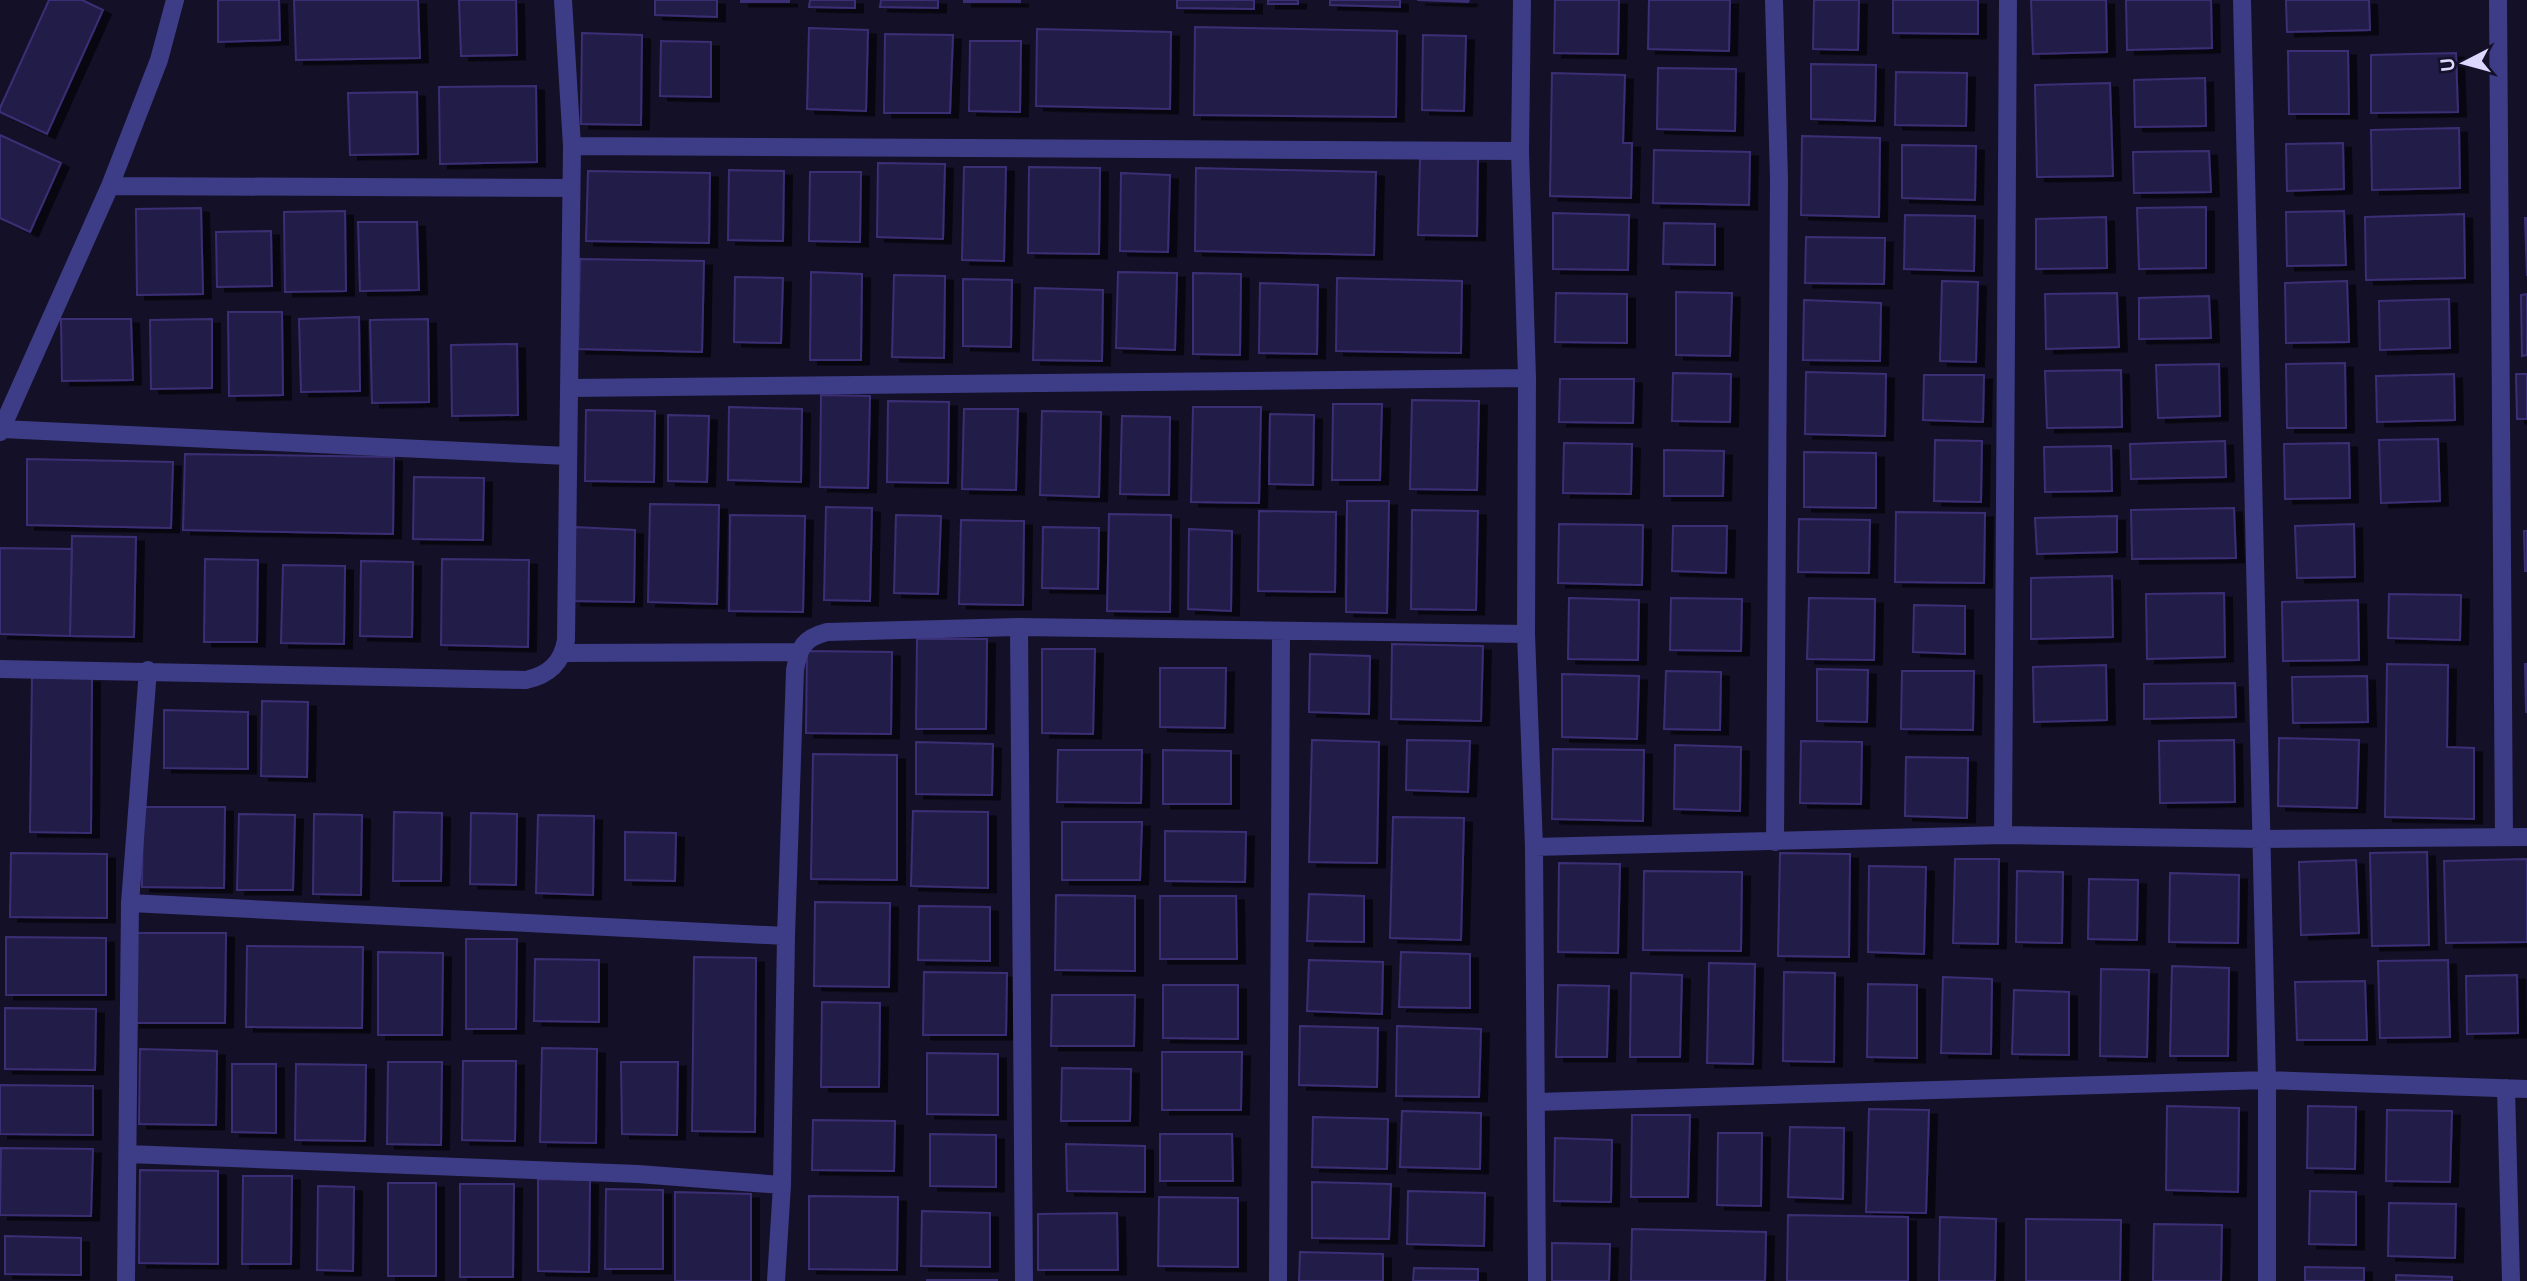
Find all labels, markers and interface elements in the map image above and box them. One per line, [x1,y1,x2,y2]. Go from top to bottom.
north arrow [2429,28,2499,98]
text: U [2435,57,2460,73]

